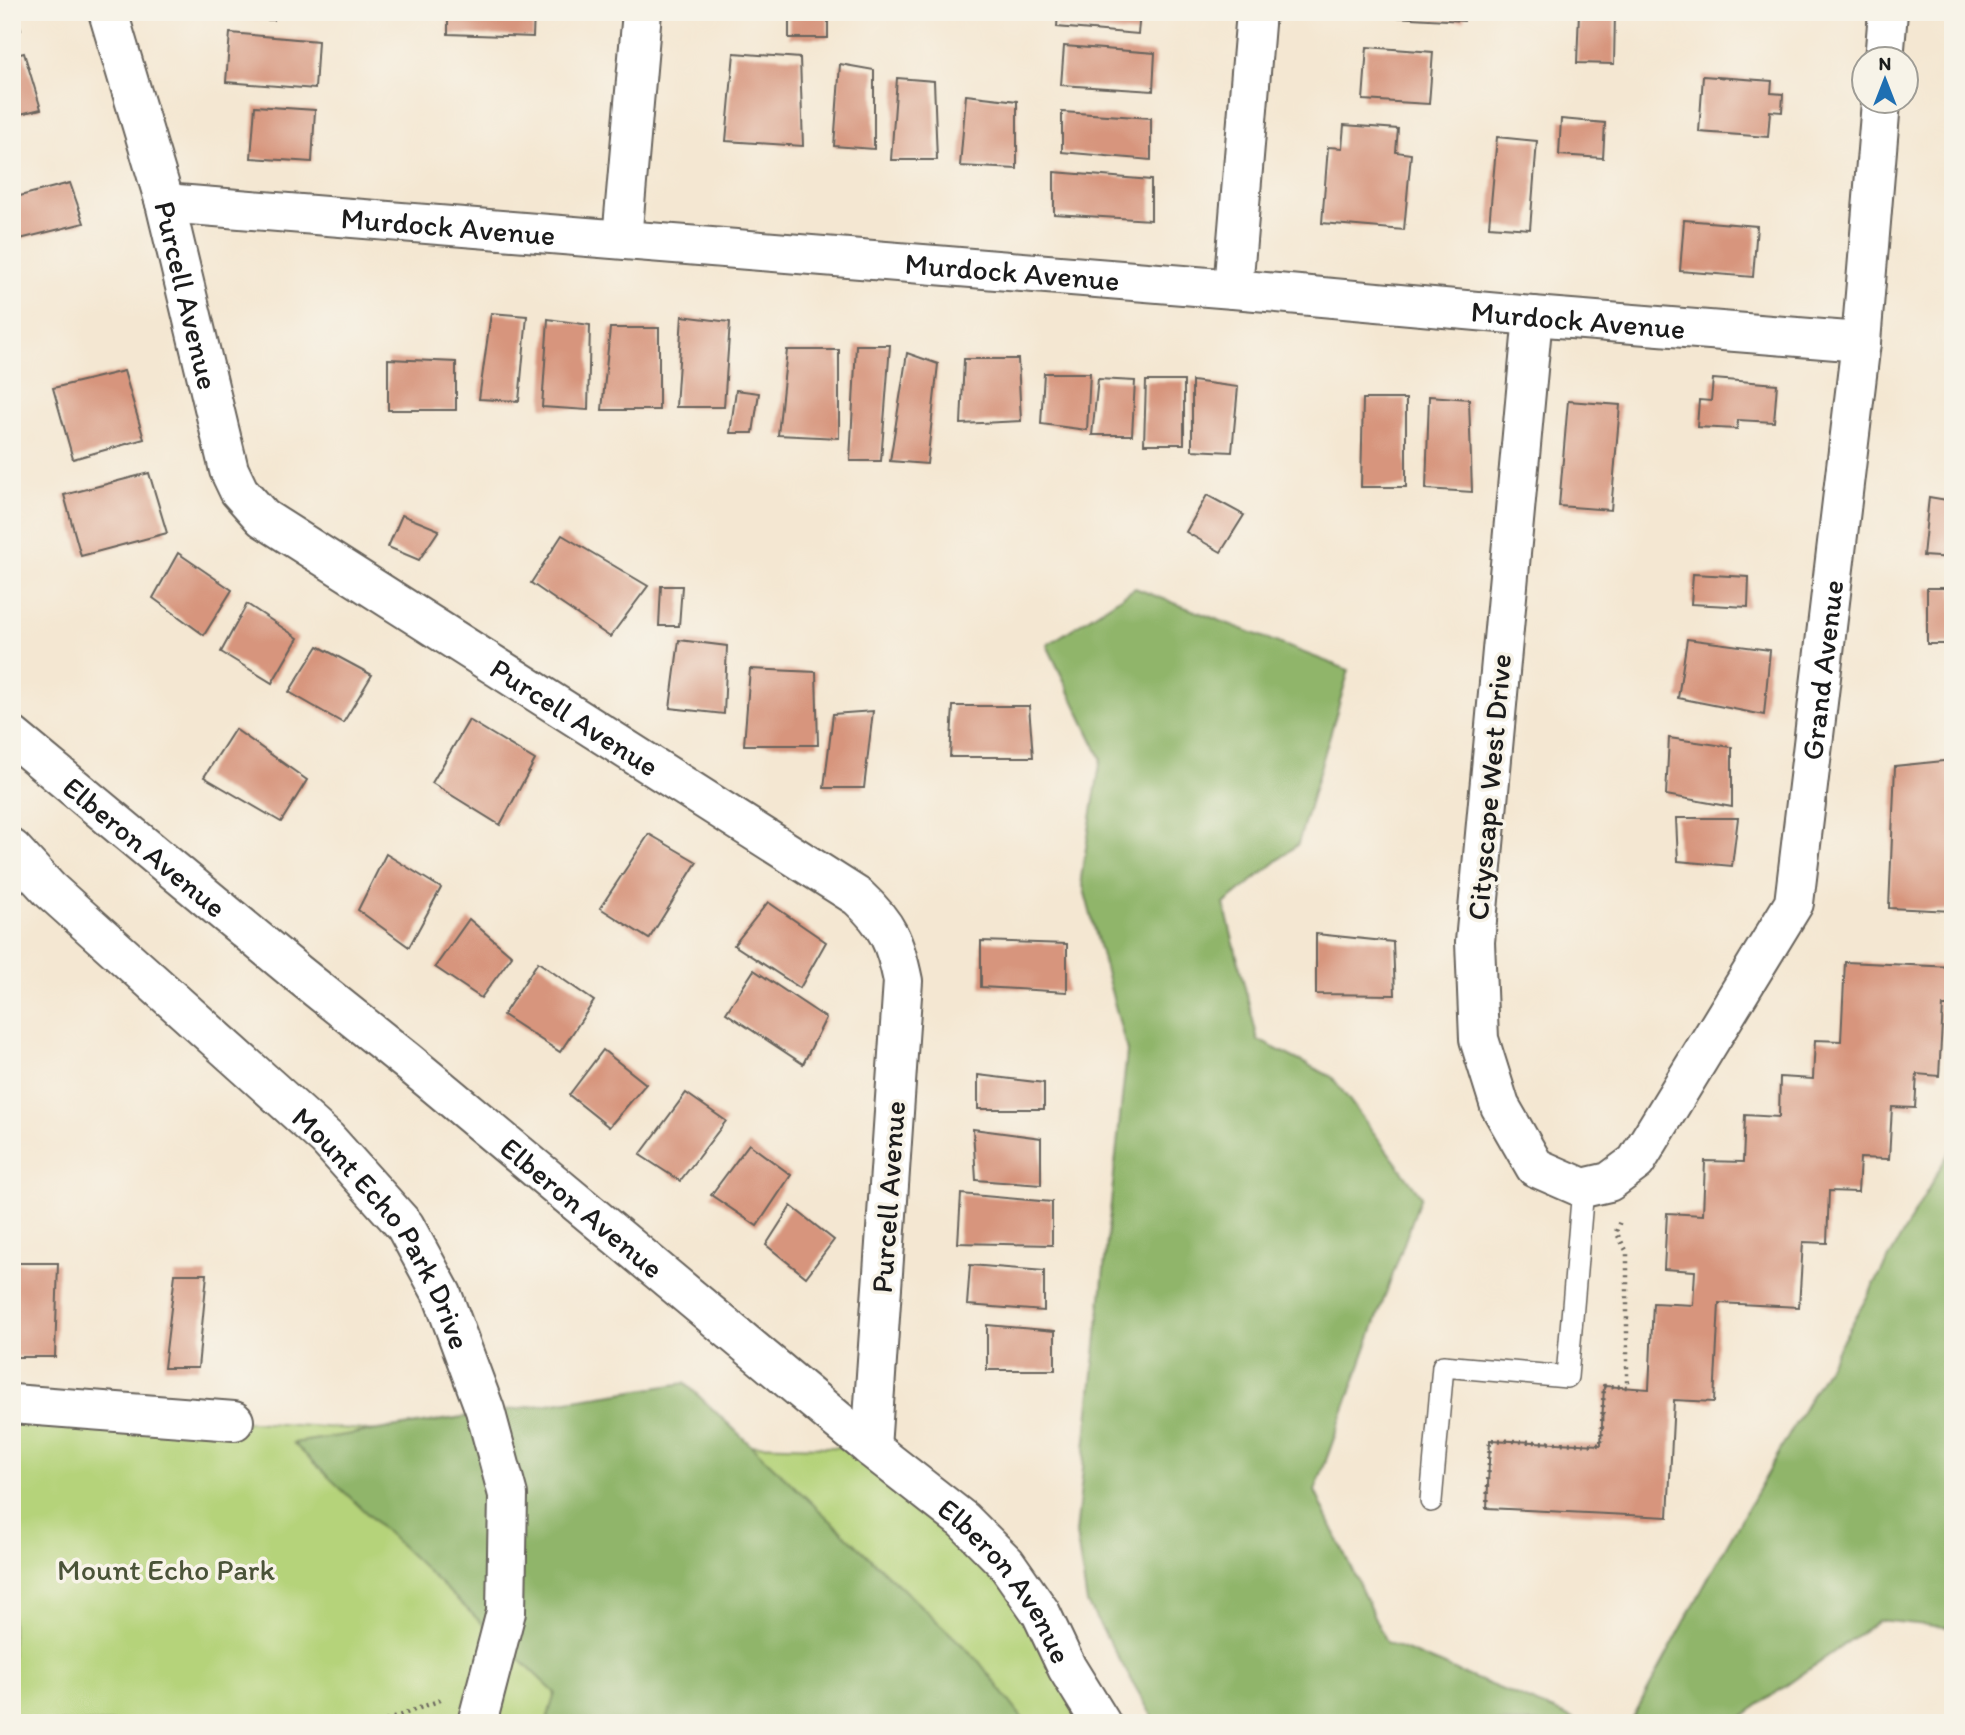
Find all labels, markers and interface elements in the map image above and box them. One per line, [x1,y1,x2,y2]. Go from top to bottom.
north arrow [1850,46,1920,116]
text: N [1879,52,1891,75]
street label: Purcell Avenue [147,197,228,393]
street label: Murdock Avenue [339,199,557,253]
street label: Murdock Avenue [904,244,1121,298]
street label: Murdock Avenue [1469,292,1687,347]
street label: Grand Avenue [1793,578,1851,762]
street label: Purcell Avenue [484,649,666,784]
street label: Cityscape West Drive [1459,652,1519,922]
street label: Elberon Avenue [56,768,234,925]
street label: Mount Echo Park Drive [285,1098,479,1354]
street label: Purcell Avenue [863,1100,913,1294]
street label: Elberon Avenue [493,1129,672,1286]
street label: Elberon Avenue [931,1489,1080,1669]
park label: Mount Echo Park [57,1551,275,1588]

